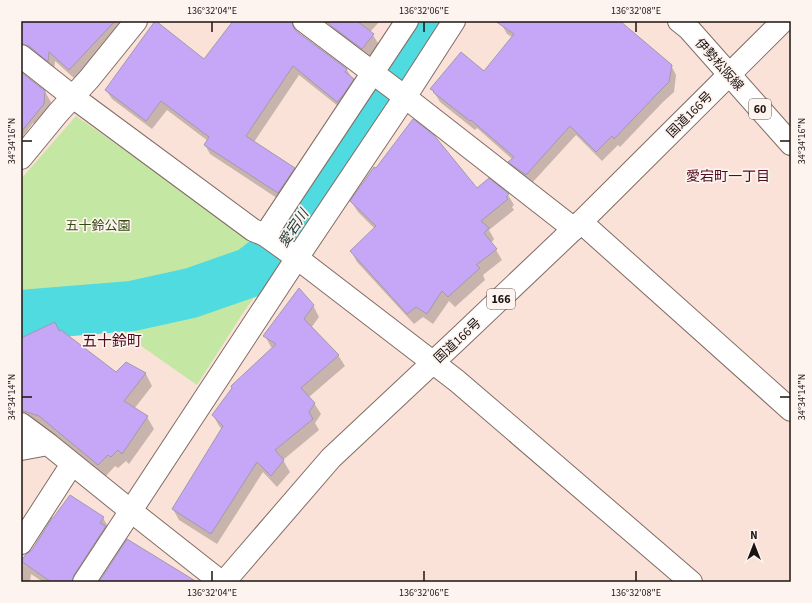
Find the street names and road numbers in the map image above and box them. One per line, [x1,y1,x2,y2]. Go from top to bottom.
street label: 伊勢松阪線 [691,34,748,95]
street label: 国道166号 [663,88,717,142]
road number: 60 [749,99,771,119]
road number: 166 [487,289,515,309]
street label: 国道166号 [430,314,485,367]

